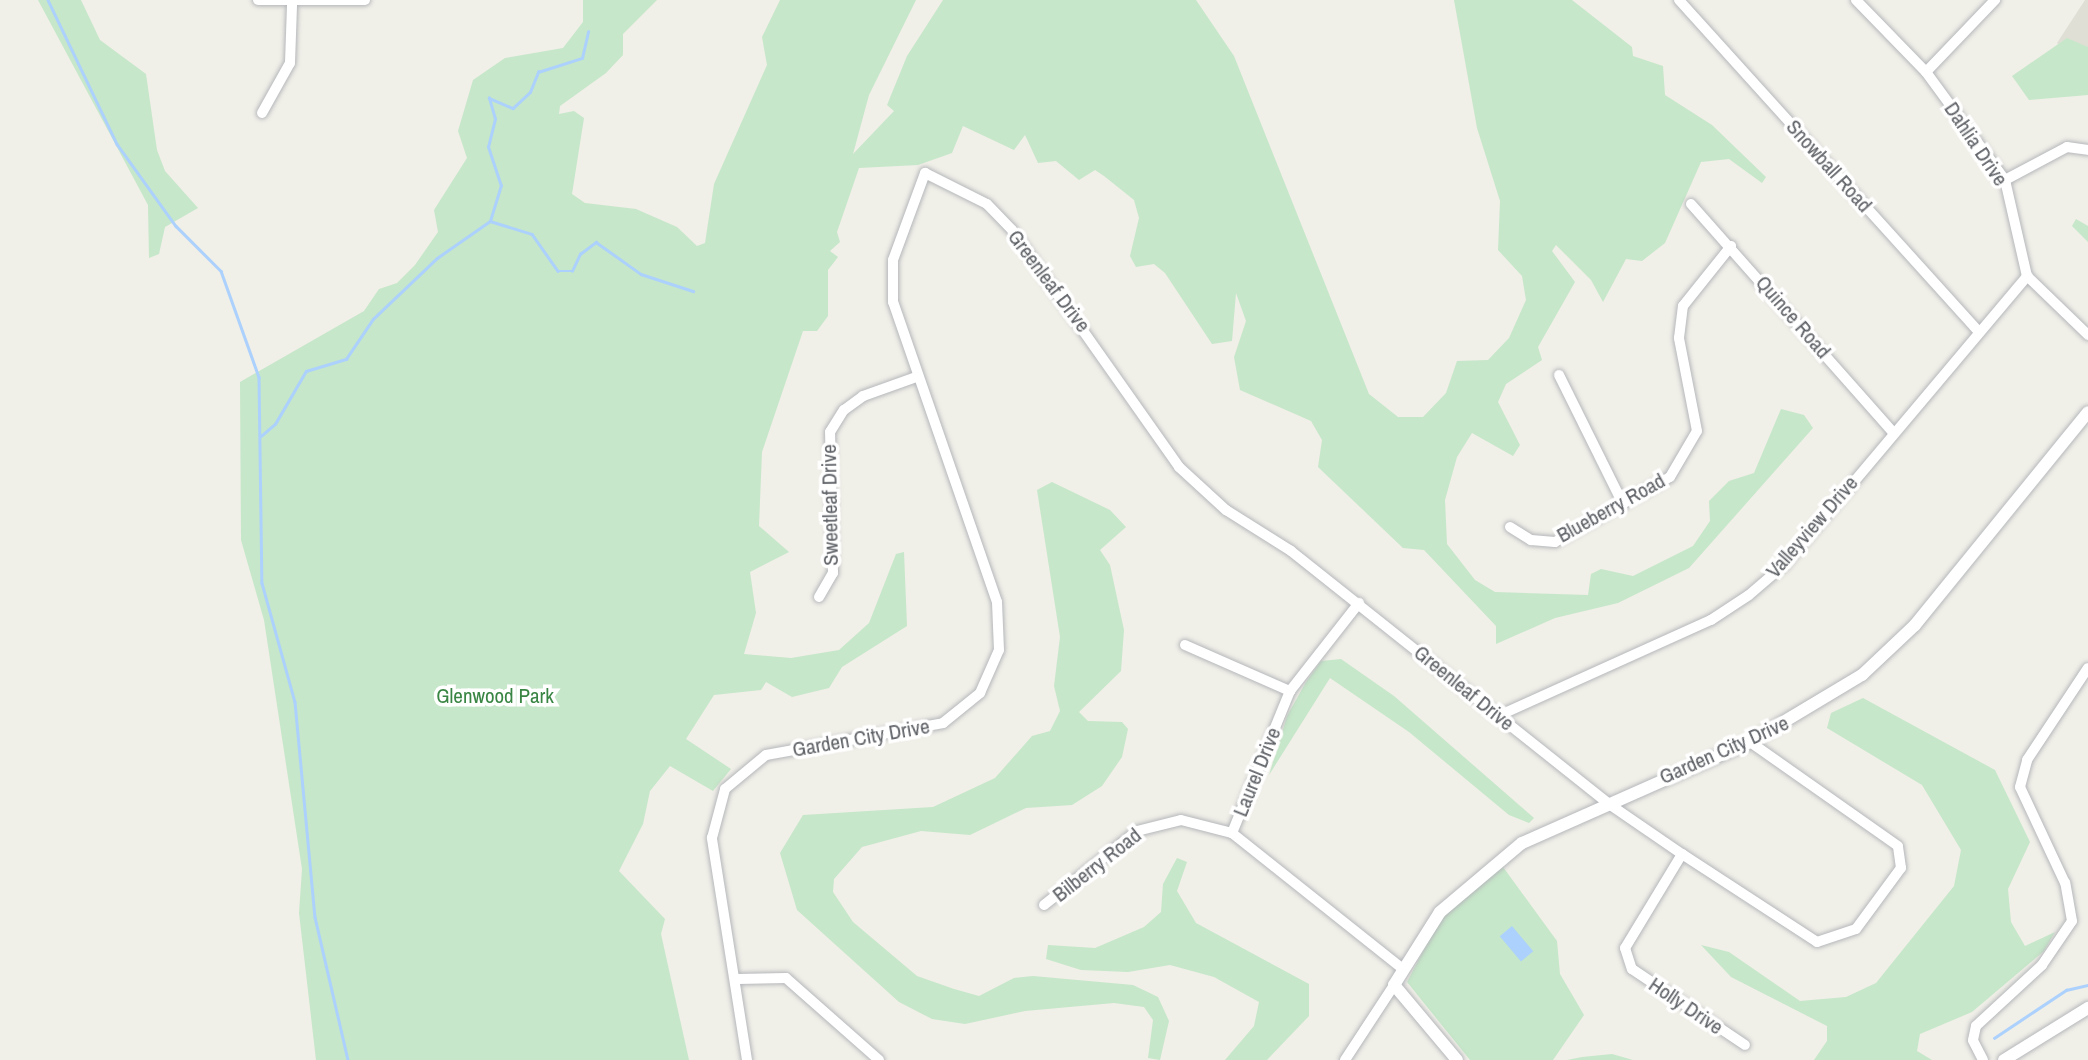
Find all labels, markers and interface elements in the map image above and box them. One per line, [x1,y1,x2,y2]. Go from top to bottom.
street label: Dahlia Drive [1939,97,2013,191]
street label: Snowball Road [1781,115,1877,217]
street label: Greenleaf Drive [1002,225,1096,337]
street label: Quince Road [1750,270,1836,364]
street label: Sweetleaf Drive [816,444,844,566]
street label: Blueberry Road [1553,468,1669,548]
street label: Valleyview Drive [1761,471,1863,583]
street label: Greenleaf Drive [1409,640,1519,736]
park label: Glenwood Park [436,683,554,709]
street label: Garden City Drive [1655,710,1793,790]
street label: Garden City Drive [790,714,932,762]
street label: Laurel Drive [1228,724,1286,820]
street label: Bilberry Road [1048,823,1146,907]
street label: Holly Drive [1644,972,1728,1040]

